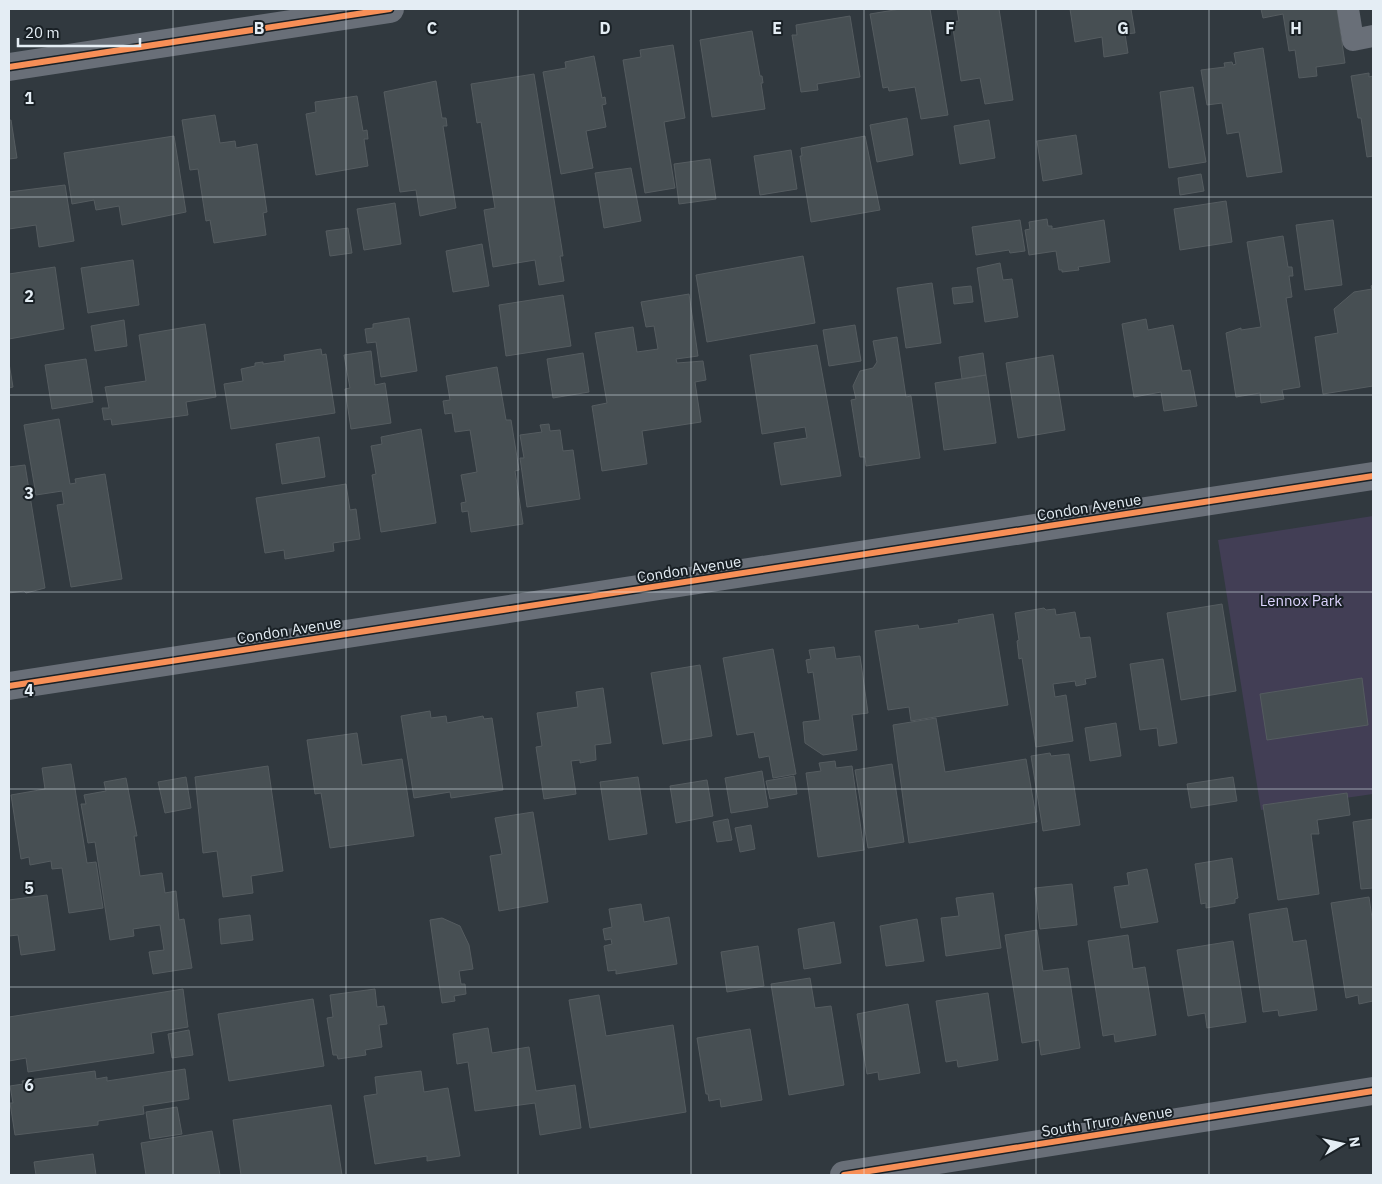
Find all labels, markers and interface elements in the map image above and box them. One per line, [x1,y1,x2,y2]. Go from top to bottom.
scale bar [18,15,140,47]
text: B [254,18,265,38]
text: C [427,18,437,38]
text: D [599,18,611,38]
text: E [772,18,782,38]
text: F [945,18,955,38]
text: G [1117,18,1129,38]
text: H [1290,18,1302,38]
text: 20 m [25,23,60,42]
text: 1 [24,88,34,108]
text: 2 [24,286,34,306]
text: 3 [24,483,34,503]
street label: Condon Avenue [1035,489,1143,525]
street label: Condon Avenue [635,551,743,587]
park label: Lennox Park [1260,591,1342,610]
street label: Condon Avenue [235,612,343,648]
text: 4 [24,680,34,700]
text: 5 [24,878,34,898]
text: 6 [24,1075,34,1095]
street label: South Truro Avenue [1040,1101,1174,1141]
north arrow [1317,1119,1367,1169]
text: N [1345,1136,1365,1148]

